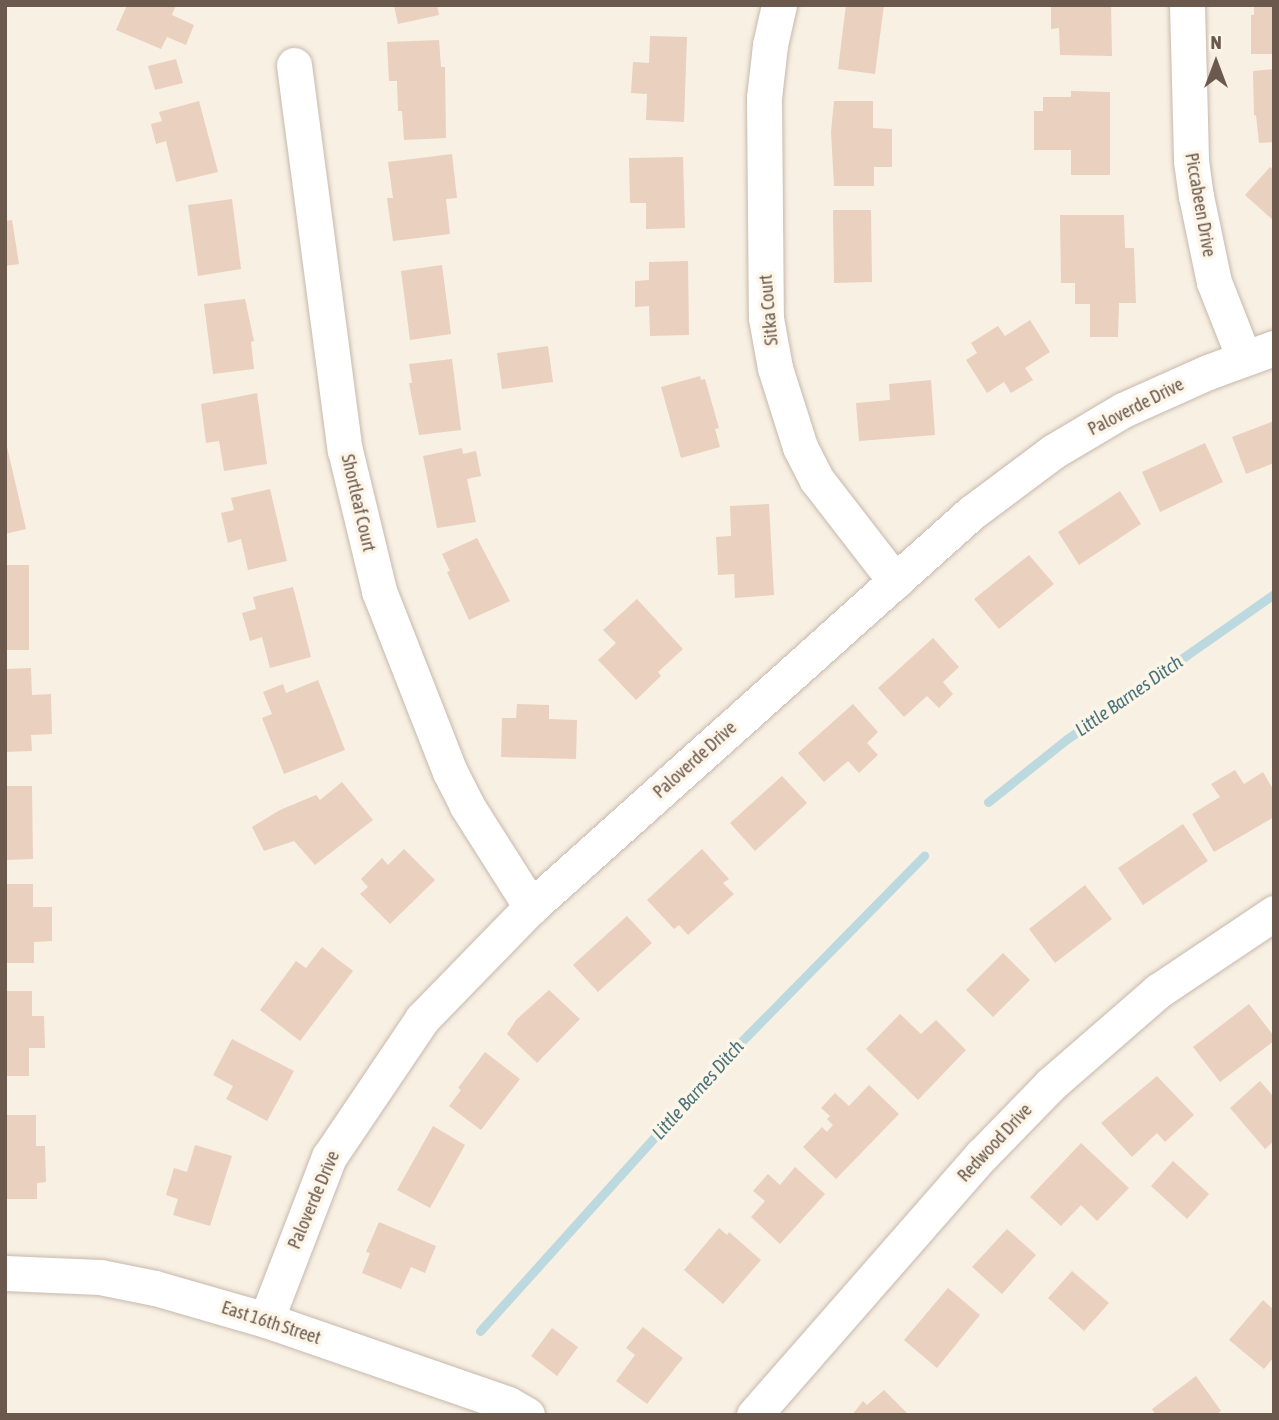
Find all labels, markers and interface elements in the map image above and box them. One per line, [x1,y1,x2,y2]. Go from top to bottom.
north arrow [1181,28,1251,98]
text: N [1210,31,1222,53]
street label: Piccabeen Drive [1180,151,1220,259]
street label: Sitka Court [755,274,783,346]
street label: Paloverde Drive [1085,374,1187,440]
street label: Shortleaf Court [336,452,380,554]
water label: Little Barnes Ditch [1071,651,1187,741]
street label: Paloverde Drive [649,717,741,803]
water label: Little Barnes Ditch [647,1036,749,1144]
street label: Redwood Drive [953,1099,1037,1187]
street label: Paloverde Drive [284,1148,344,1252]
street label: East 16th Street [219,1297,323,1349]

